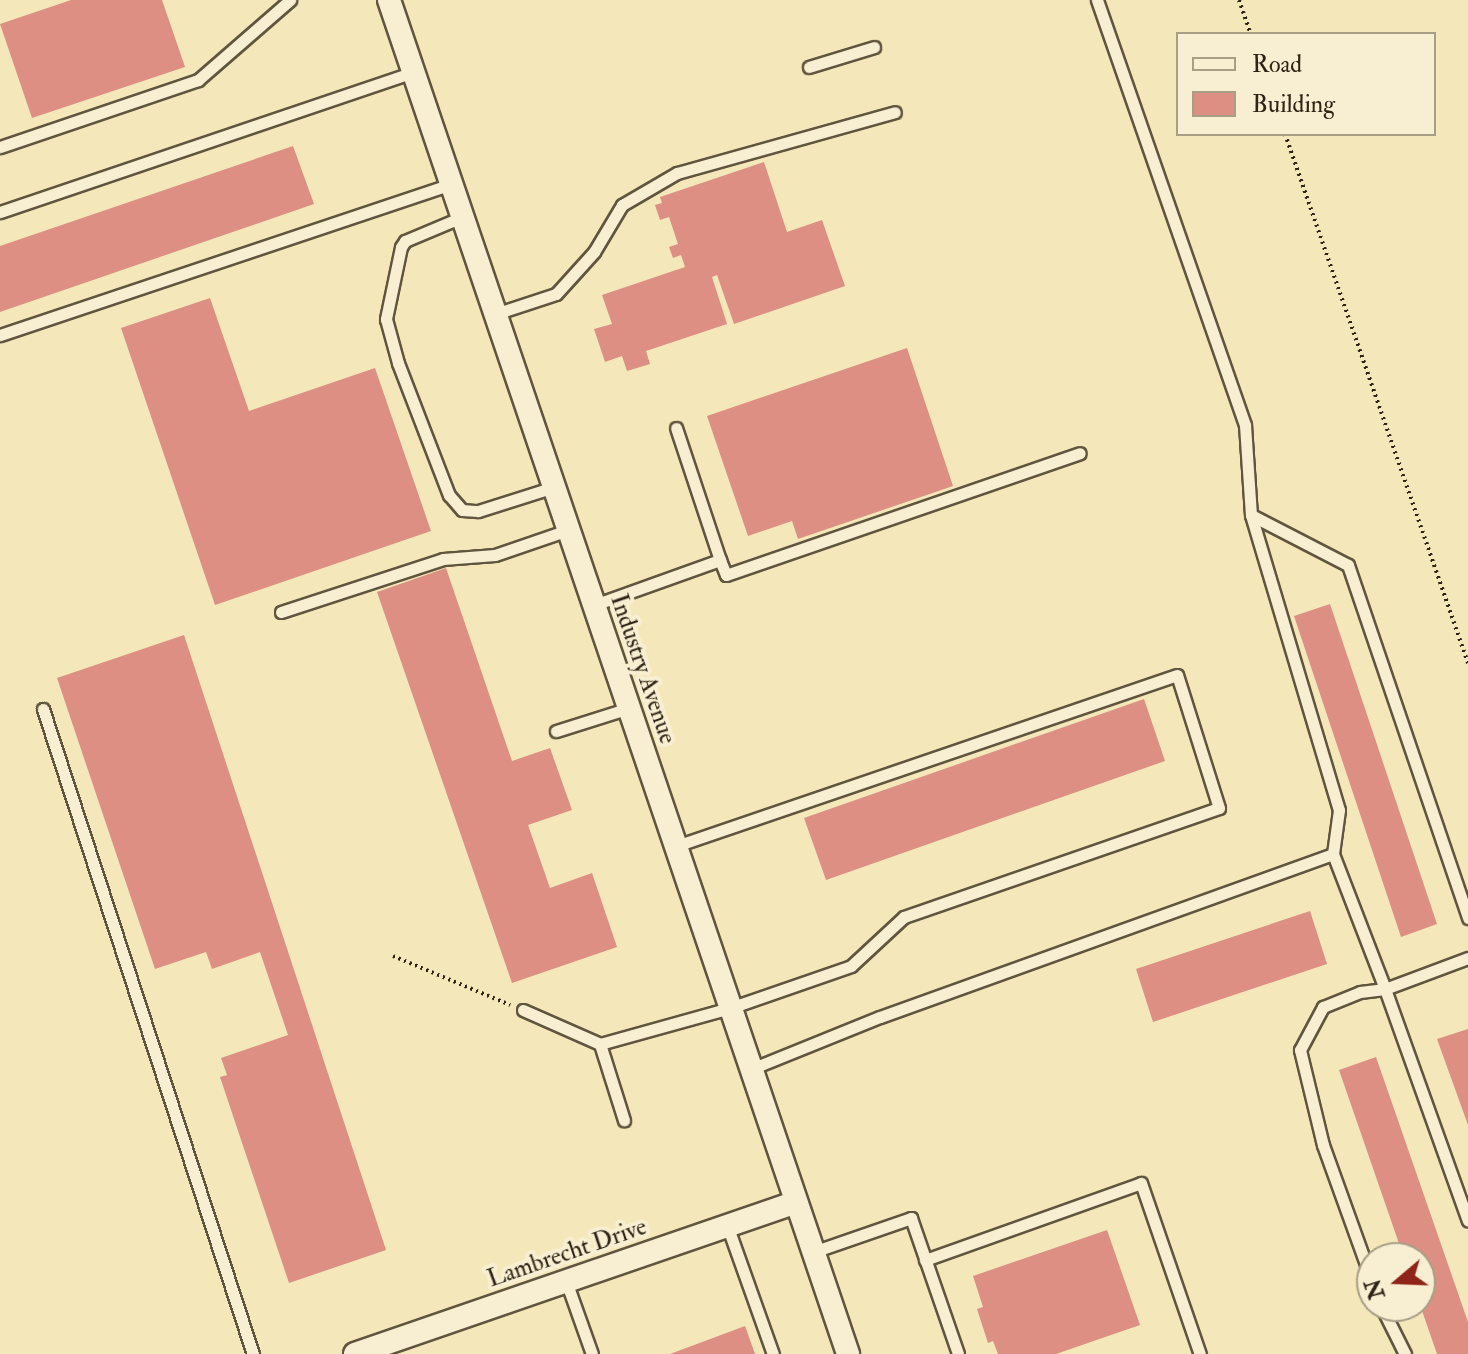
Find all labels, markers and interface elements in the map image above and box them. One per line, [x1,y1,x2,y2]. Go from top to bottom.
legend [1176,32,1436,136]
text: Road [1252,49,1302,80]
text: Building [1252,89,1335,120]
street label: Industry Avenue [604,590,682,748]
street label: Lambrecht Drive [484,1212,650,1294]
north arrow [1356,1242,1436,1322]
text: N [1359,1275,1392,1303]

